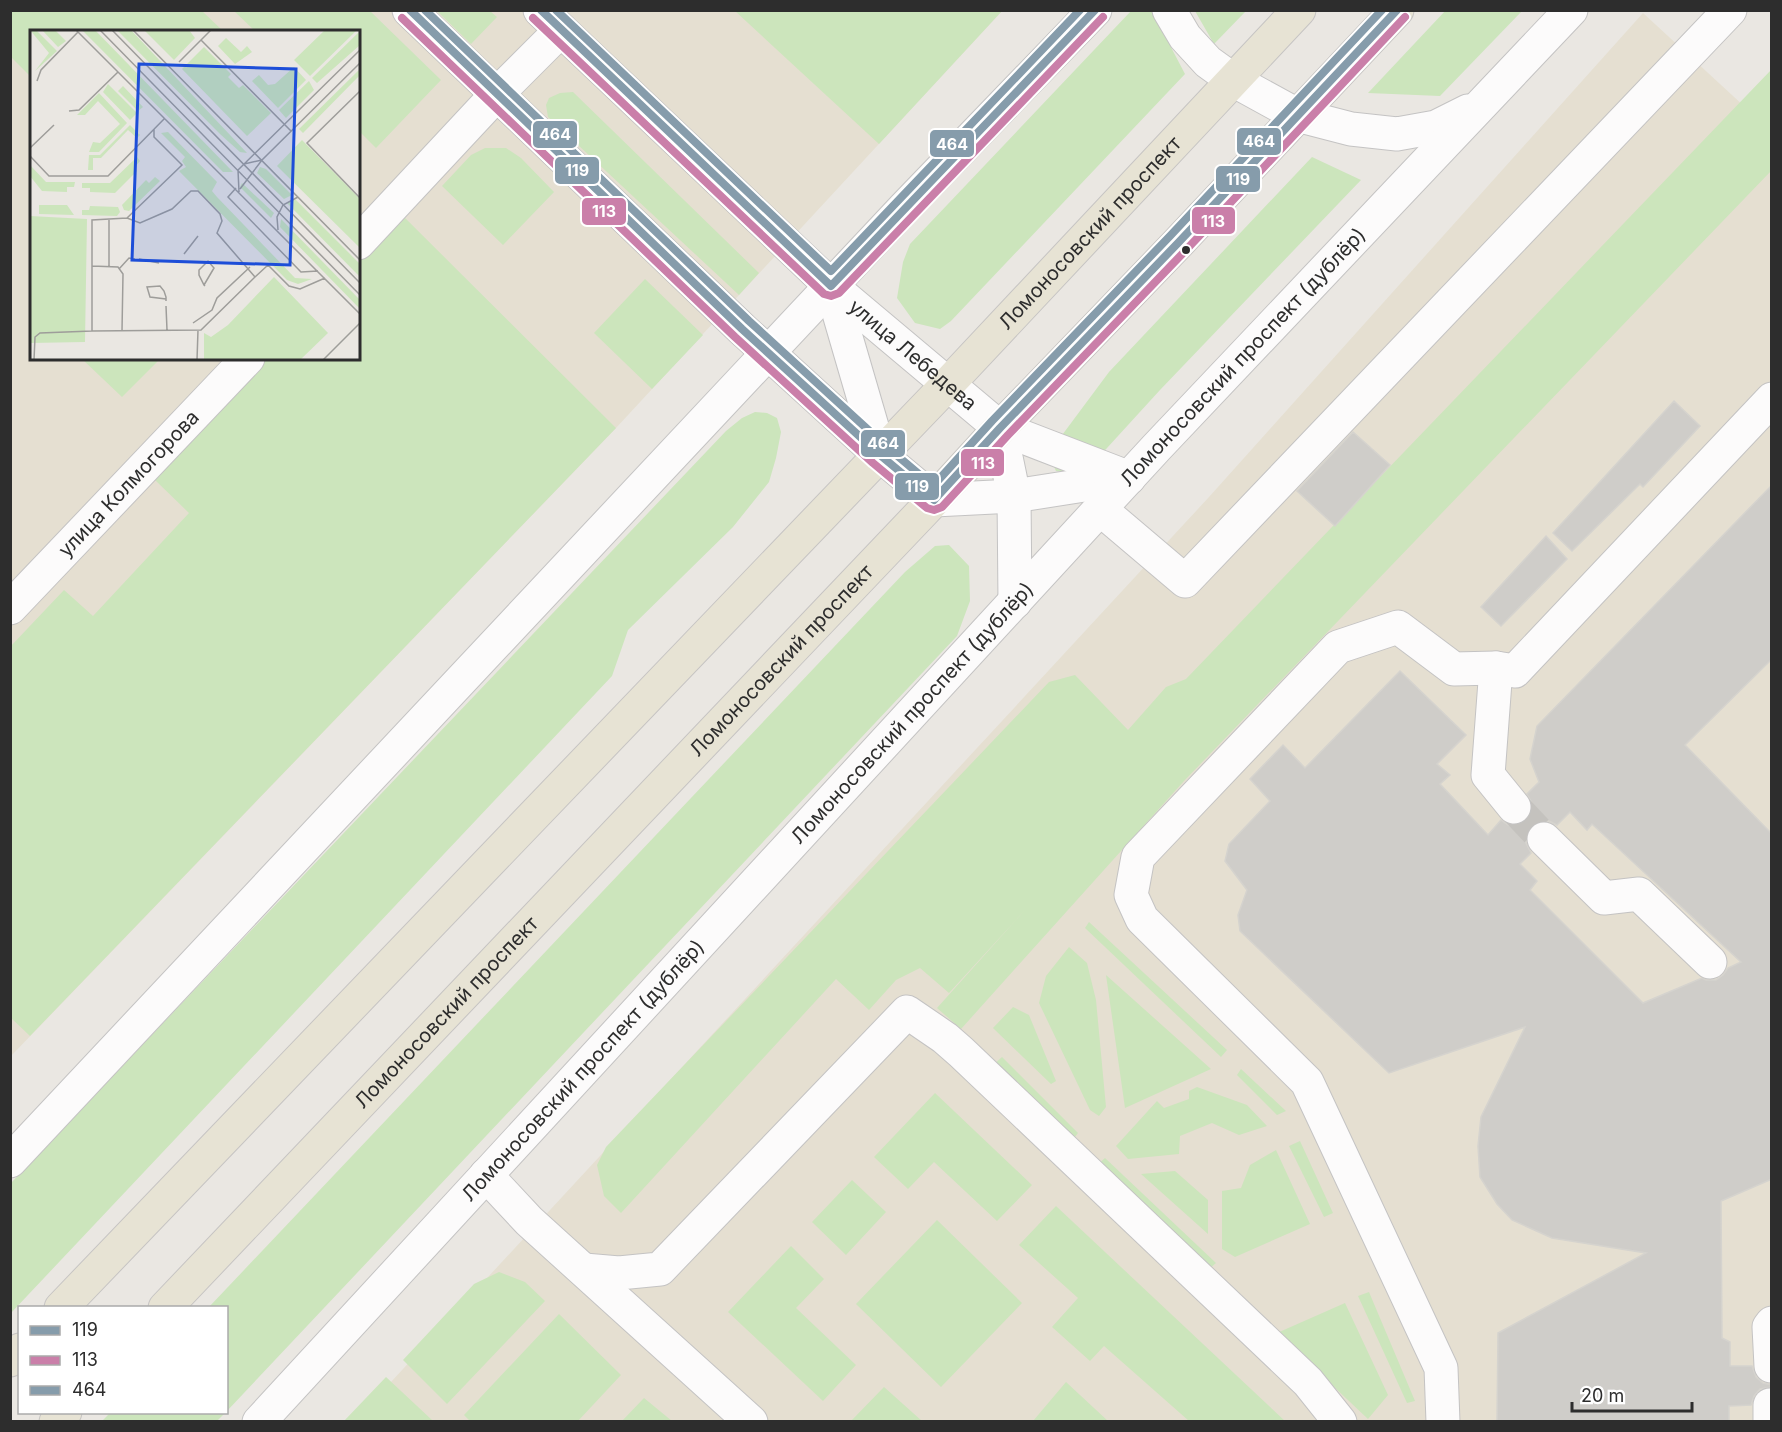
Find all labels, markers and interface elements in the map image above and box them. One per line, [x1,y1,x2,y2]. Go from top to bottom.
inset map [30,30,360,360]
line badge: 464 [532,120,578,149]
text: 464 [539,124,571,144]
line badge: 464 [1236,127,1282,156]
line badge: 464 [929,129,975,158]
street label: Ломоносовский проспект [994,131,1186,334]
text: 464 [1243,131,1275,151]
text: 464 [936,134,968,154]
line badge: 119 [554,156,600,185]
text: 119 [565,160,589,180]
line badge: 119 [1215,165,1261,193]
text: 119 [1226,169,1250,189]
line badge: 113 [581,197,627,226]
text: 113 [592,201,616,221]
line badge: 113 [1191,206,1236,235]
text: 113 [1201,211,1225,231]
street label: Ломоносовский проспект (дублёр) [1115,223,1371,491]
unlabelled marker [1180,244,1192,256]
street label: улица Лебедева [844,294,982,415]
street label: улица Колмогорова [53,405,204,562]
line badge: 464 [860,429,906,458]
text: 464 [867,433,899,453]
line badge: 113 [960,448,1005,477]
text: 113 [971,453,995,473]
line badge: 119 [894,472,940,501]
text: 119 [905,476,929,496]
street label: Ломоносовский проспект [685,559,879,761]
street label: Ломоносовский проспект (дублёр) [786,577,1038,849]
street label: Ломоносовский проспект [349,911,544,1113]
street label: Ломоносовский проспект (дублёр) [457,935,709,1206]
legend [18,1306,228,1414]
text: 119 [72,1319,98,1340]
text: 113 [72,1349,98,1370]
scale bar [1572,1375,1692,1413]
text: 464 [72,1379,106,1400]
text: 20 m [1581,1385,1624,1406]

